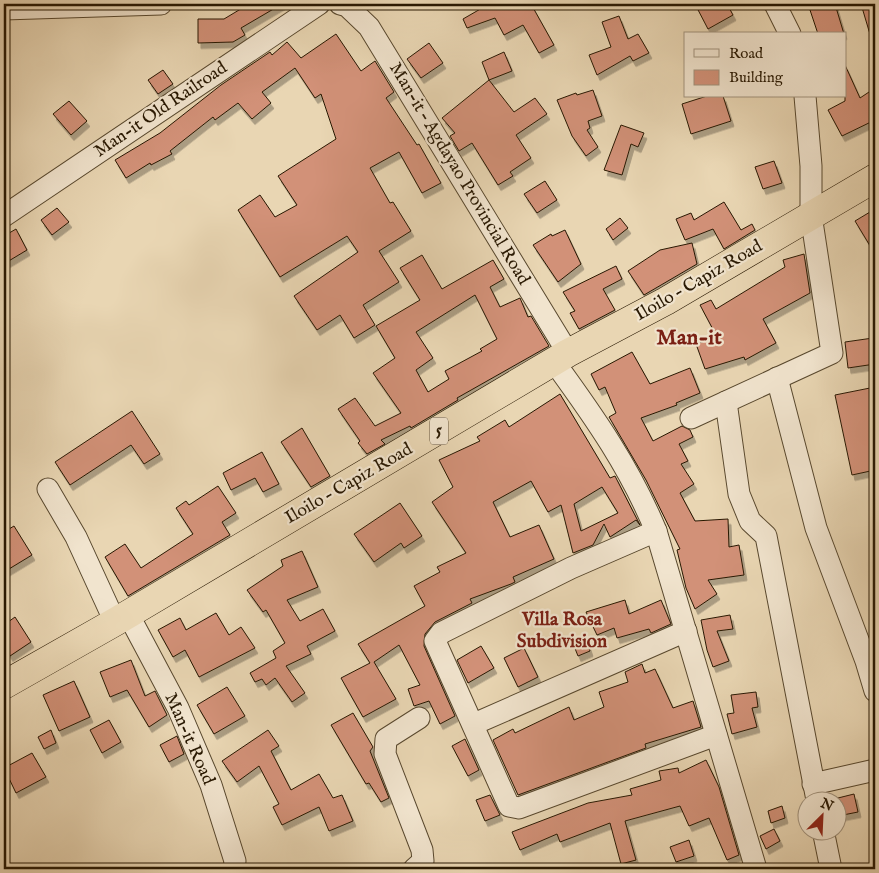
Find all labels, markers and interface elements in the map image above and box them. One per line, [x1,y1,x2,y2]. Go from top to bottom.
legend [684,32,846,98]
text: Road [729,44,764,63]
street label: Man-it Old Railroad [90,57,232,163]
street label: Man-it – Agdayao Provincial Road [383,59,535,290]
text: Building [729,68,784,87]
street label: Iloilo – Capiz Road [631,235,767,327]
district label: Man-it [656,324,722,352]
road number: 5 [430,418,448,444]
street label: Iloilo – Capiz Road [281,438,417,530]
district label: Villa Rosa Subdivision [517,608,607,654]
street label: Man-it Road [159,689,220,789]
north arrow [796,790,846,840]
text: N [817,794,836,816]

